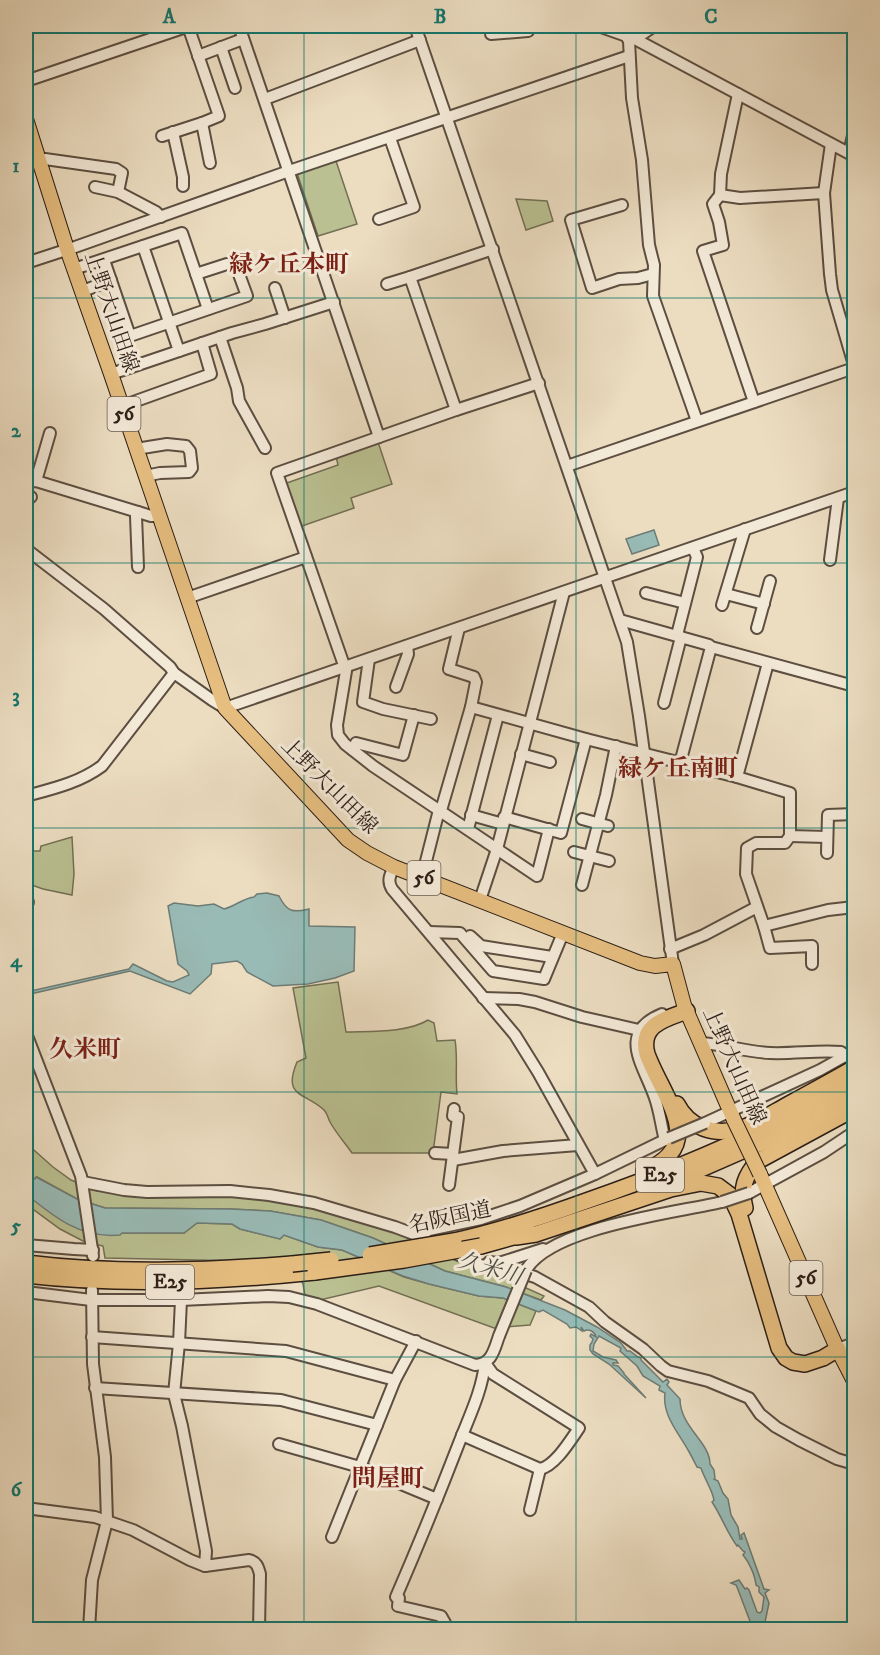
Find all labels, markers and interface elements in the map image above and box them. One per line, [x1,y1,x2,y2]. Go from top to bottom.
text: A [162,5,177,30]
text: B [434,5,446,30]
text: C [704,5,718,30]
text: 1 [12,154,20,179]
street label: 上野大山田線 [78,248,144,376]
district label: 緑ケ丘本町 [229,250,349,280]
road number: 56 [108,397,140,431]
text: 2 [11,419,22,444]
text: 3 [12,684,20,709]
street label: 上野大山田線 [275,732,383,840]
district label: 緑ケ丘南町 [618,754,738,784]
road number: 56 [408,861,440,895]
text: 4 [10,949,23,974]
street label: 上野大山田線 [696,1003,772,1129]
district label: 久米町 [49,1035,121,1065]
road number: E25 [636,1158,684,1192]
street label: 名阪国道 [406,1197,494,1239]
text: 5 [10,1214,21,1239]
water label: 久米川 [455,1247,527,1292]
road number: 56 [790,1261,822,1295]
road number: E25 [146,1265,194,1299]
district label: 問屋町 [352,1464,424,1494]
text: 6 [11,1478,23,1503]

